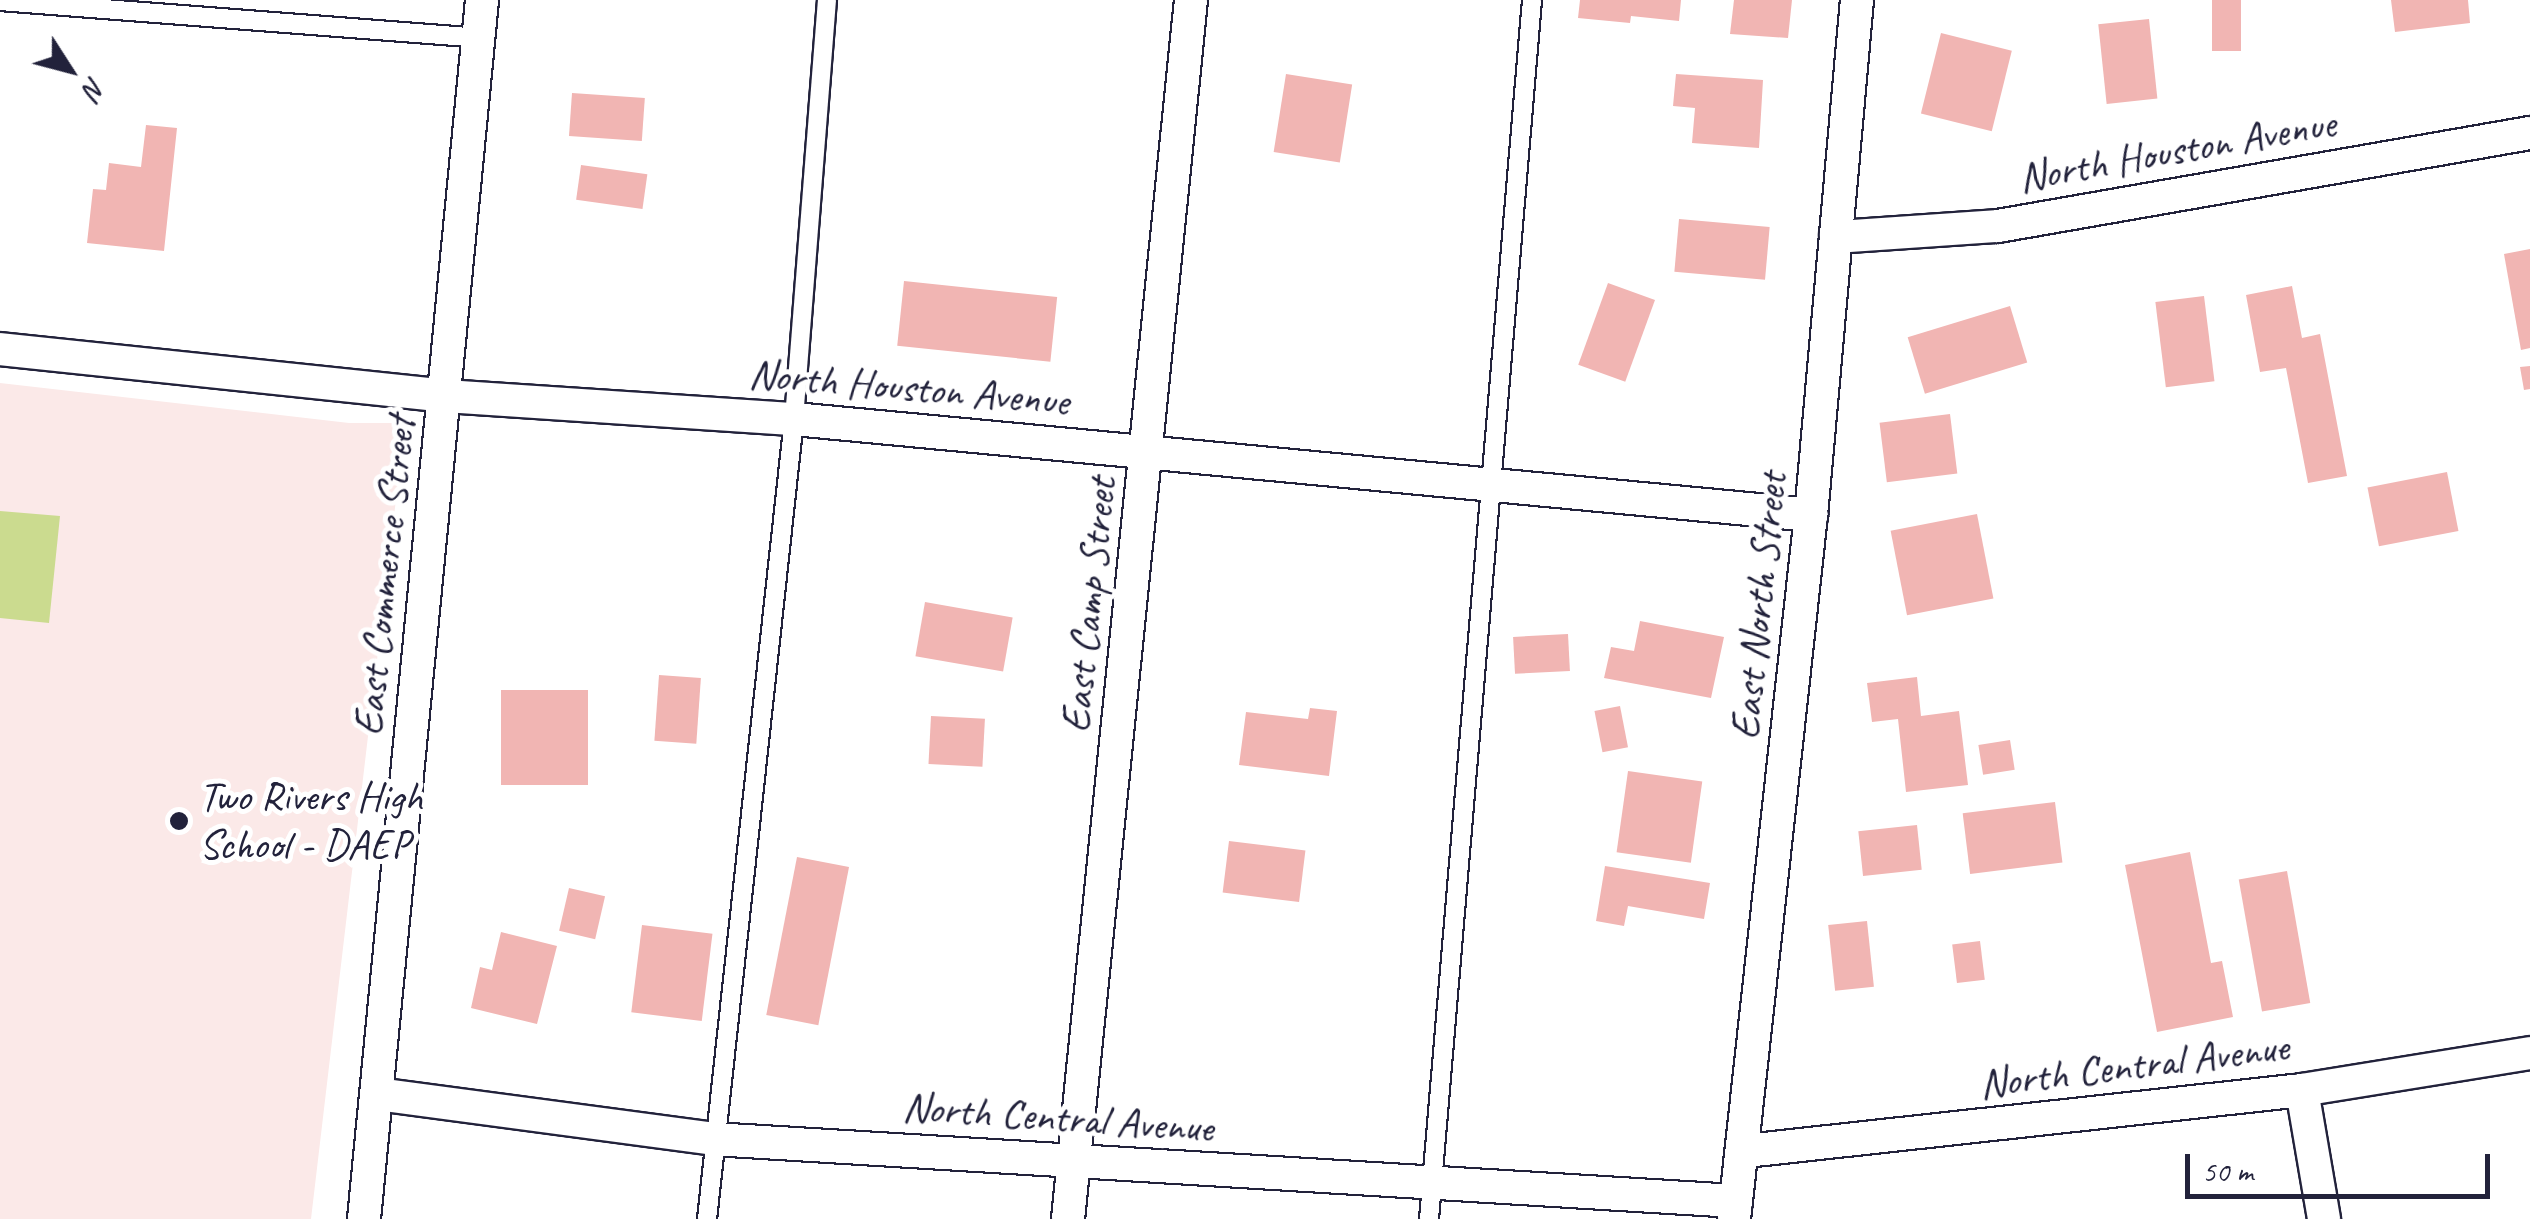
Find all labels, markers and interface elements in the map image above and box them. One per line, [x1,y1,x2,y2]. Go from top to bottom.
north arrow [20,20,120,120]
text: N [75,71,114,105]
street label: North Houston Avenue [2015,98,2339,204]
street label: North Houston Avenue [747,349,1071,427]
street label: East Commerce Street [343,413,427,739]
street label: East North Street [1720,470,1798,742]
street label: East Camp Street [1050,474,1128,736]
place label: Two Rivers High School - DAEP [199,772,425,870]
marker: Two Rivers High School - DAEP [168,810,190,832]
street label: North Central Avenue [1977,1022,2291,1110]
street label: North Central Avenue [901,1082,1215,1154]
scale bar [2190,1134,2495,1196]
text: 50 m [2202,1152,2253,1190]

